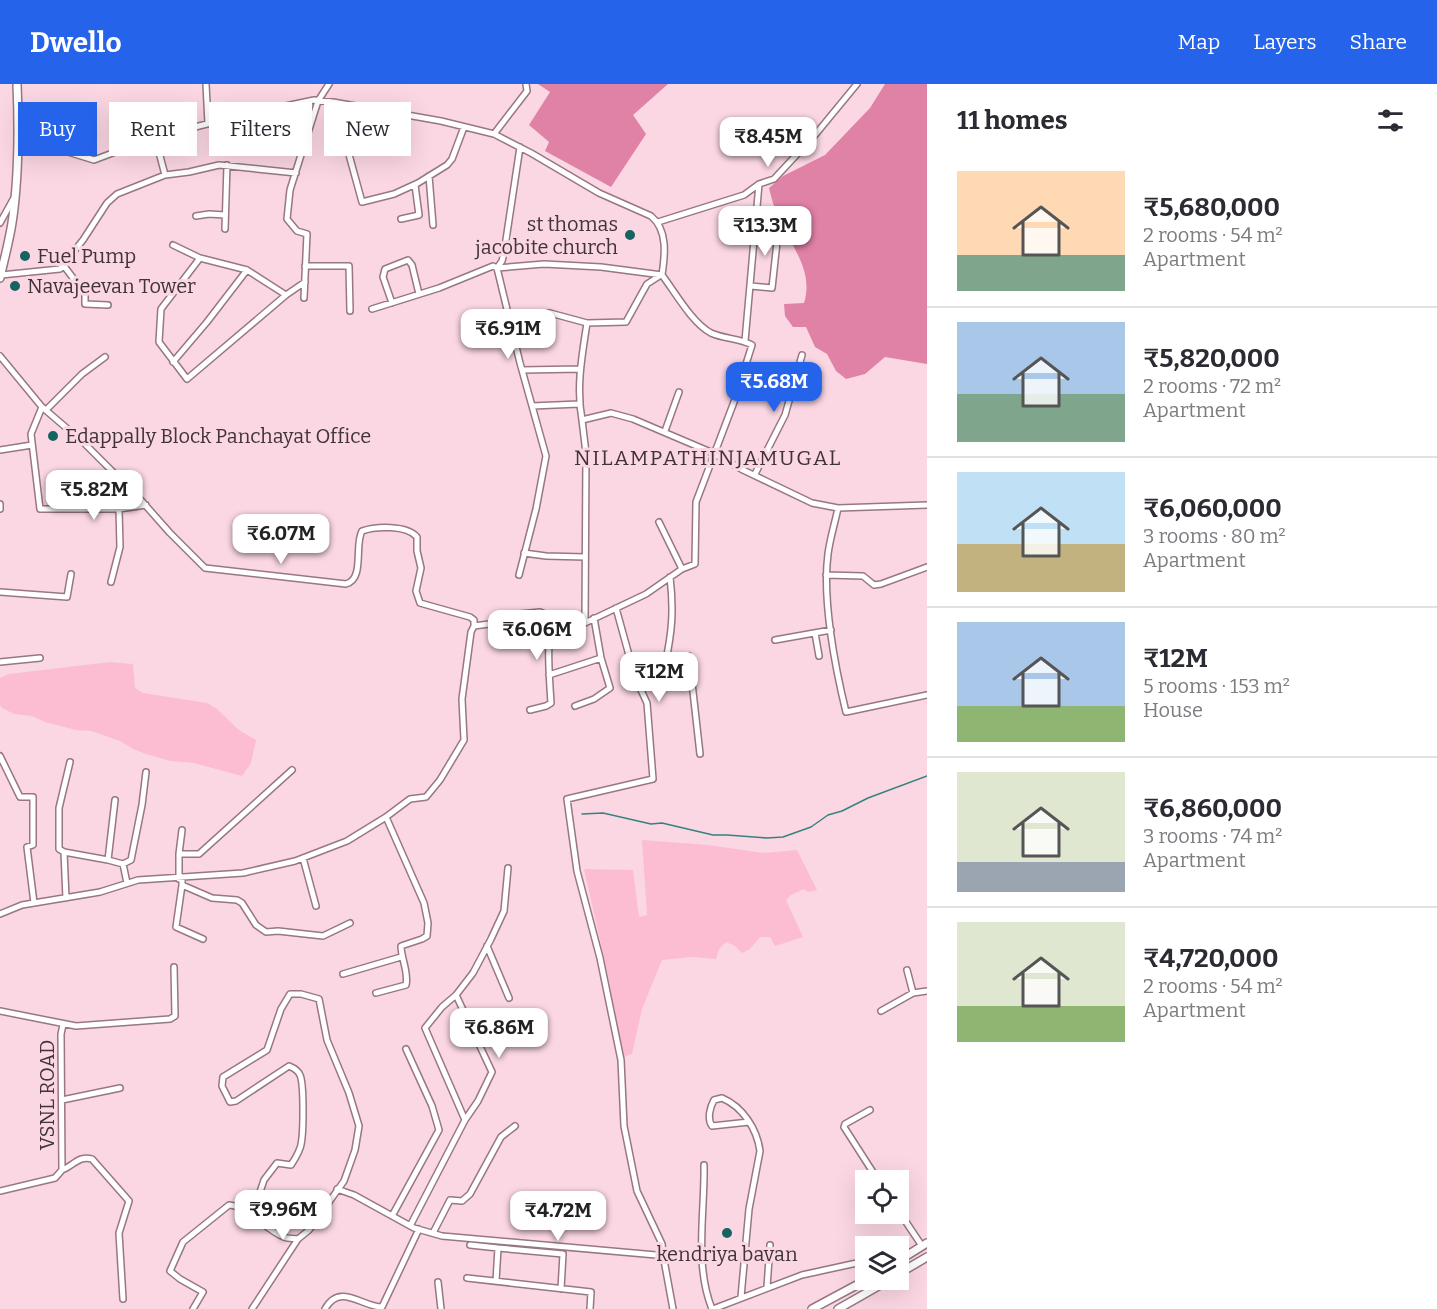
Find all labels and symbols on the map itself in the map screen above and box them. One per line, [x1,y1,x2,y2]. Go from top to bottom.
pin: ₹8.45M [719,117,817,168]
pin: ₹13.3M [716,206,814,257]
place label: st thomas jacobite church [474,212,619,260]
marker: st thomas jacobite church [623,228,637,242]
place label: Fuel Pump [37,244,136,268]
marker: Fuel Pump [18,249,32,263]
place label: Navajeevan Tower [27,274,196,299]
marker: Navajeevan Tower [8,279,22,293]
pin: ₹6.91M [459,309,557,360]
pin: ₹5.68M [725,362,823,413]
place label: Edappally Block Panchayat Office [65,424,371,448]
marker: Edappally Block Panchayat Office [46,429,60,443]
district label: NILAMPATHINJAMUGAL [574,445,842,471]
pin: ₹5.82M [45,470,143,521]
pin: ₹6.07M [232,514,330,565]
pin: ₹6.06M [488,610,586,661]
pin: ₹12M [623,652,695,703]
pin: ₹6.86M [450,1008,548,1059]
street label: VSNL ROAD [35,1040,59,1150]
pin: ₹9.96M [234,1190,332,1241]
pin: ₹4.72M [509,1191,607,1242]
marker: kendriya bavan [720,1226,734,1240]
place label: kendriya bavan [656,1242,798,1266]

